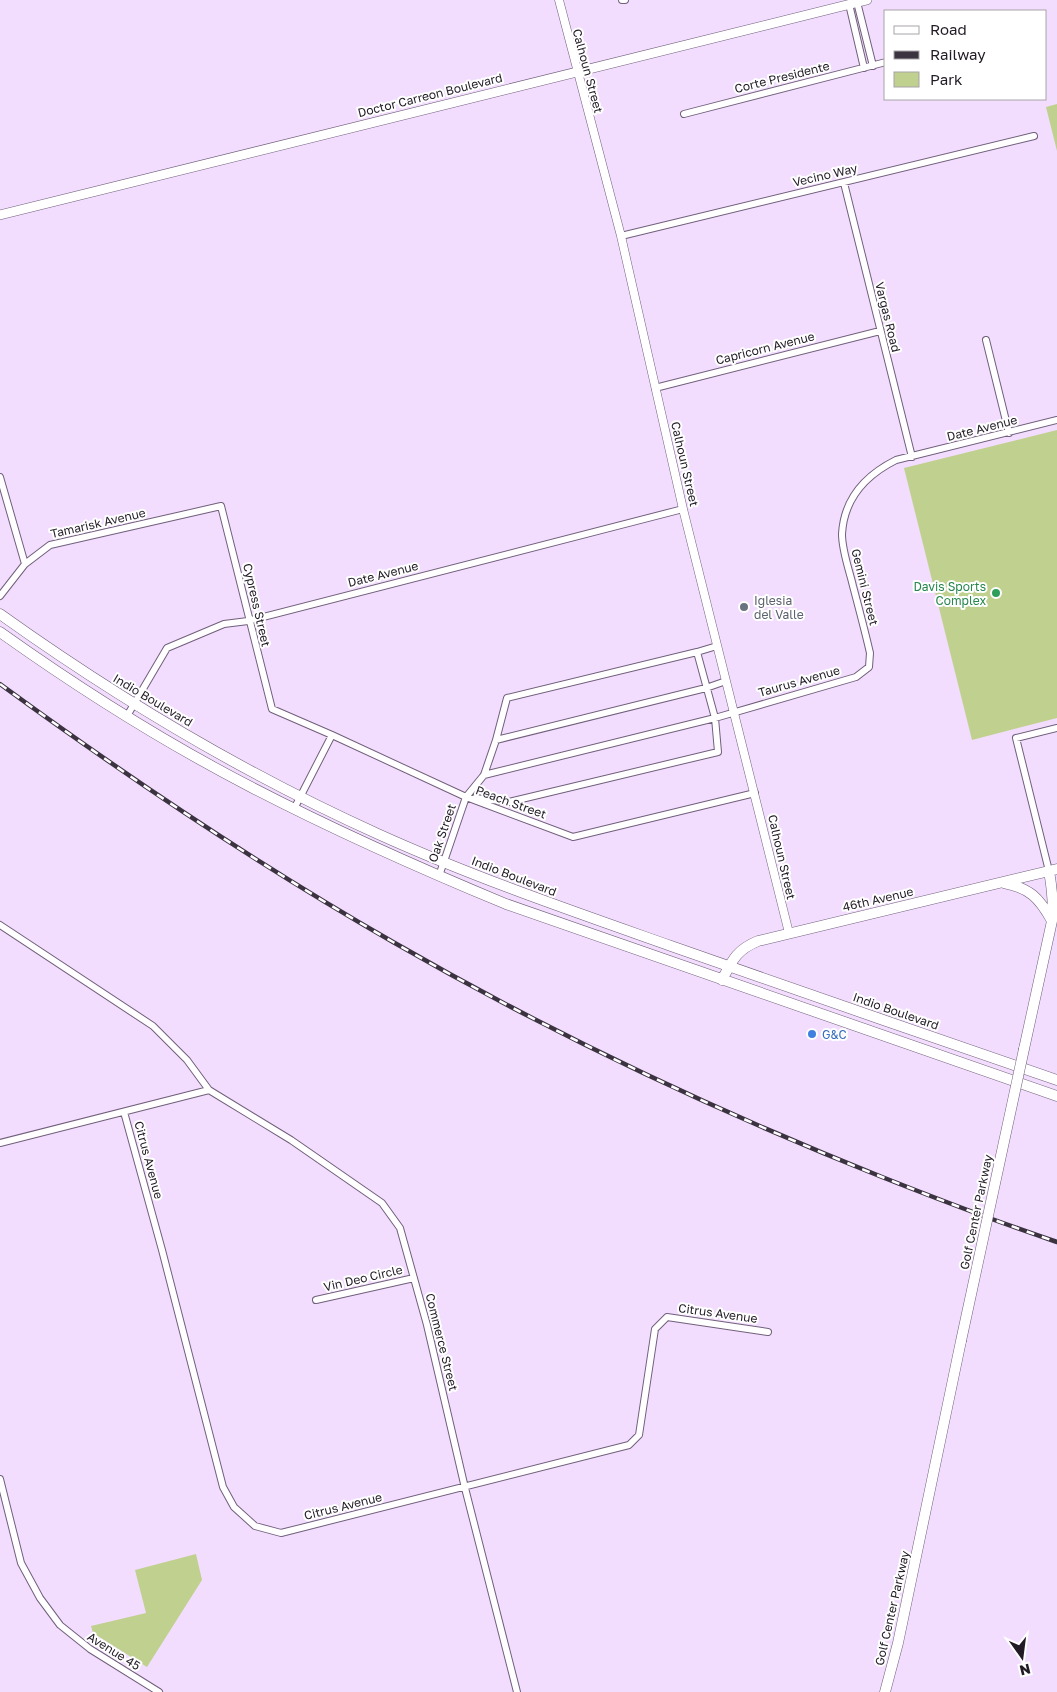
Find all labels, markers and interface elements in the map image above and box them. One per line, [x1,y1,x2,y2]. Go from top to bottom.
legend [884,10,1047,100]
text: Road [930,20,967,38]
street label: Calhoun Street [570,27,606,115]
text: Railway [930,45,986,63]
street label: Corte Presidente [733,58,831,96]
street label: Doctor Carreon Boulevard [356,70,504,120]
text: Park [930,70,963,88]
street label: Vecino Way [791,160,859,190]
street label: Vargas Road [872,280,904,354]
street label: Capricorn Avenue [714,328,816,368]
street label: Date Avenue [945,412,1019,444]
street label: Calhoun Street [668,420,702,508]
street label: Tamarisk Avenue [49,505,147,541]
street label: Gemini Street [848,547,882,627]
street label: Date Avenue [346,558,420,590]
street label: Cypress Street [240,562,274,648]
place label: Davis Sports Complex [913,579,986,608]
marker: Davis Sports Complex [990,587,1002,599]
place label: Iglesia del Valle [754,593,804,622]
marker: Iglesia del Valle [738,601,750,613]
street label: Taurus Avenue [757,662,842,700]
street label: Indio Boulevard [111,670,195,730]
street label: Peach Street [474,782,548,822]
street label: Oak Street [425,802,459,864]
street label: Calhoun Street [765,813,799,901]
street label: Indio Boulevard [469,853,559,899]
street label: 46th Avenue [841,884,915,914]
street label: Indio Boulevard [851,989,941,1033]
place label: G&C [822,1027,847,1042]
marker: G&C [806,1028,818,1040]
street label: Citrus Avenue [131,1119,167,1201]
street label: Golf Center Parkway [956,1153,996,1271]
street label: Vin Deo Circle [322,1262,404,1294]
street label: Commerce Street [423,1292,461,1393]
street label: Citrus Avenue [677,1300,759,1326]
street label: Citrus Avenue [302,1489,384,1523]
street label: Golf Center Parkway [871,1549,913,1667]
street label: Avenue 45 [85,1629,143,1673]
north arrow [997,1632,1047,1682]
text: N [1018,1661,1032,1680]

